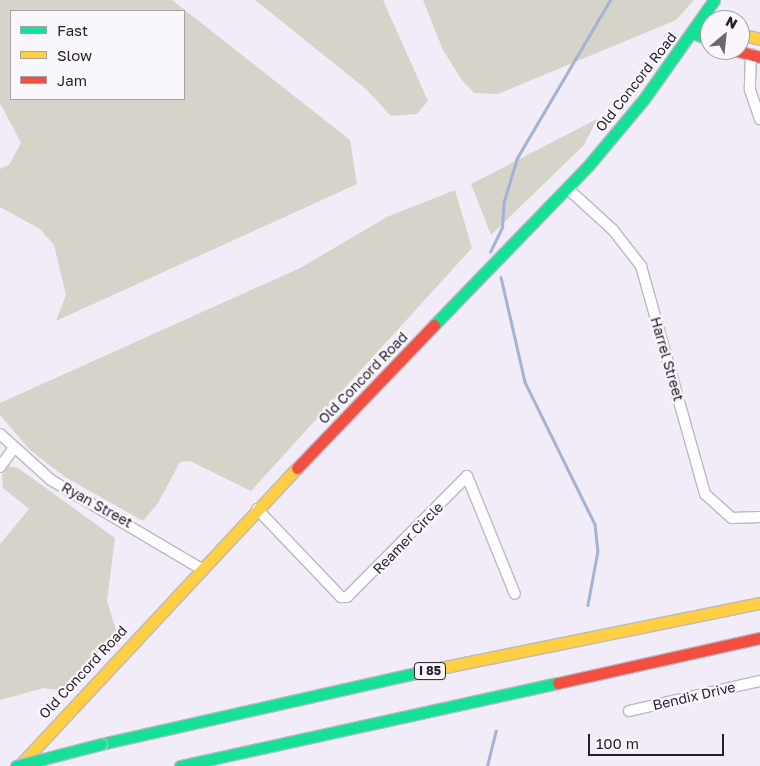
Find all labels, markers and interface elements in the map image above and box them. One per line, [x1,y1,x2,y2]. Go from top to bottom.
legend [10,10,185,100]
north arrow [700,10,750,60]
text: N [723,12,740,32]
text: Fast [57,21,88,39]
street label: Old Concord Road [592,29,680,135]
text: Slow [57,46,92,64]
text: Jam [57,71,87,89]
street label: Harrel Street [647,315,687,403]
street label: Old Concord Road [315,329,411,427]
street label: Ryan Street [59,479,135,531]
street label: Reamer Circle [369,499,447,577]
street label: Old Concord Road [36,622,130,722]
road number: I 85 [414,661,446,680]
street label: Bendix Drive [651,678,737,714]
scale bar [590,724,726,756]
text: 100 m [596,734,639,752]

